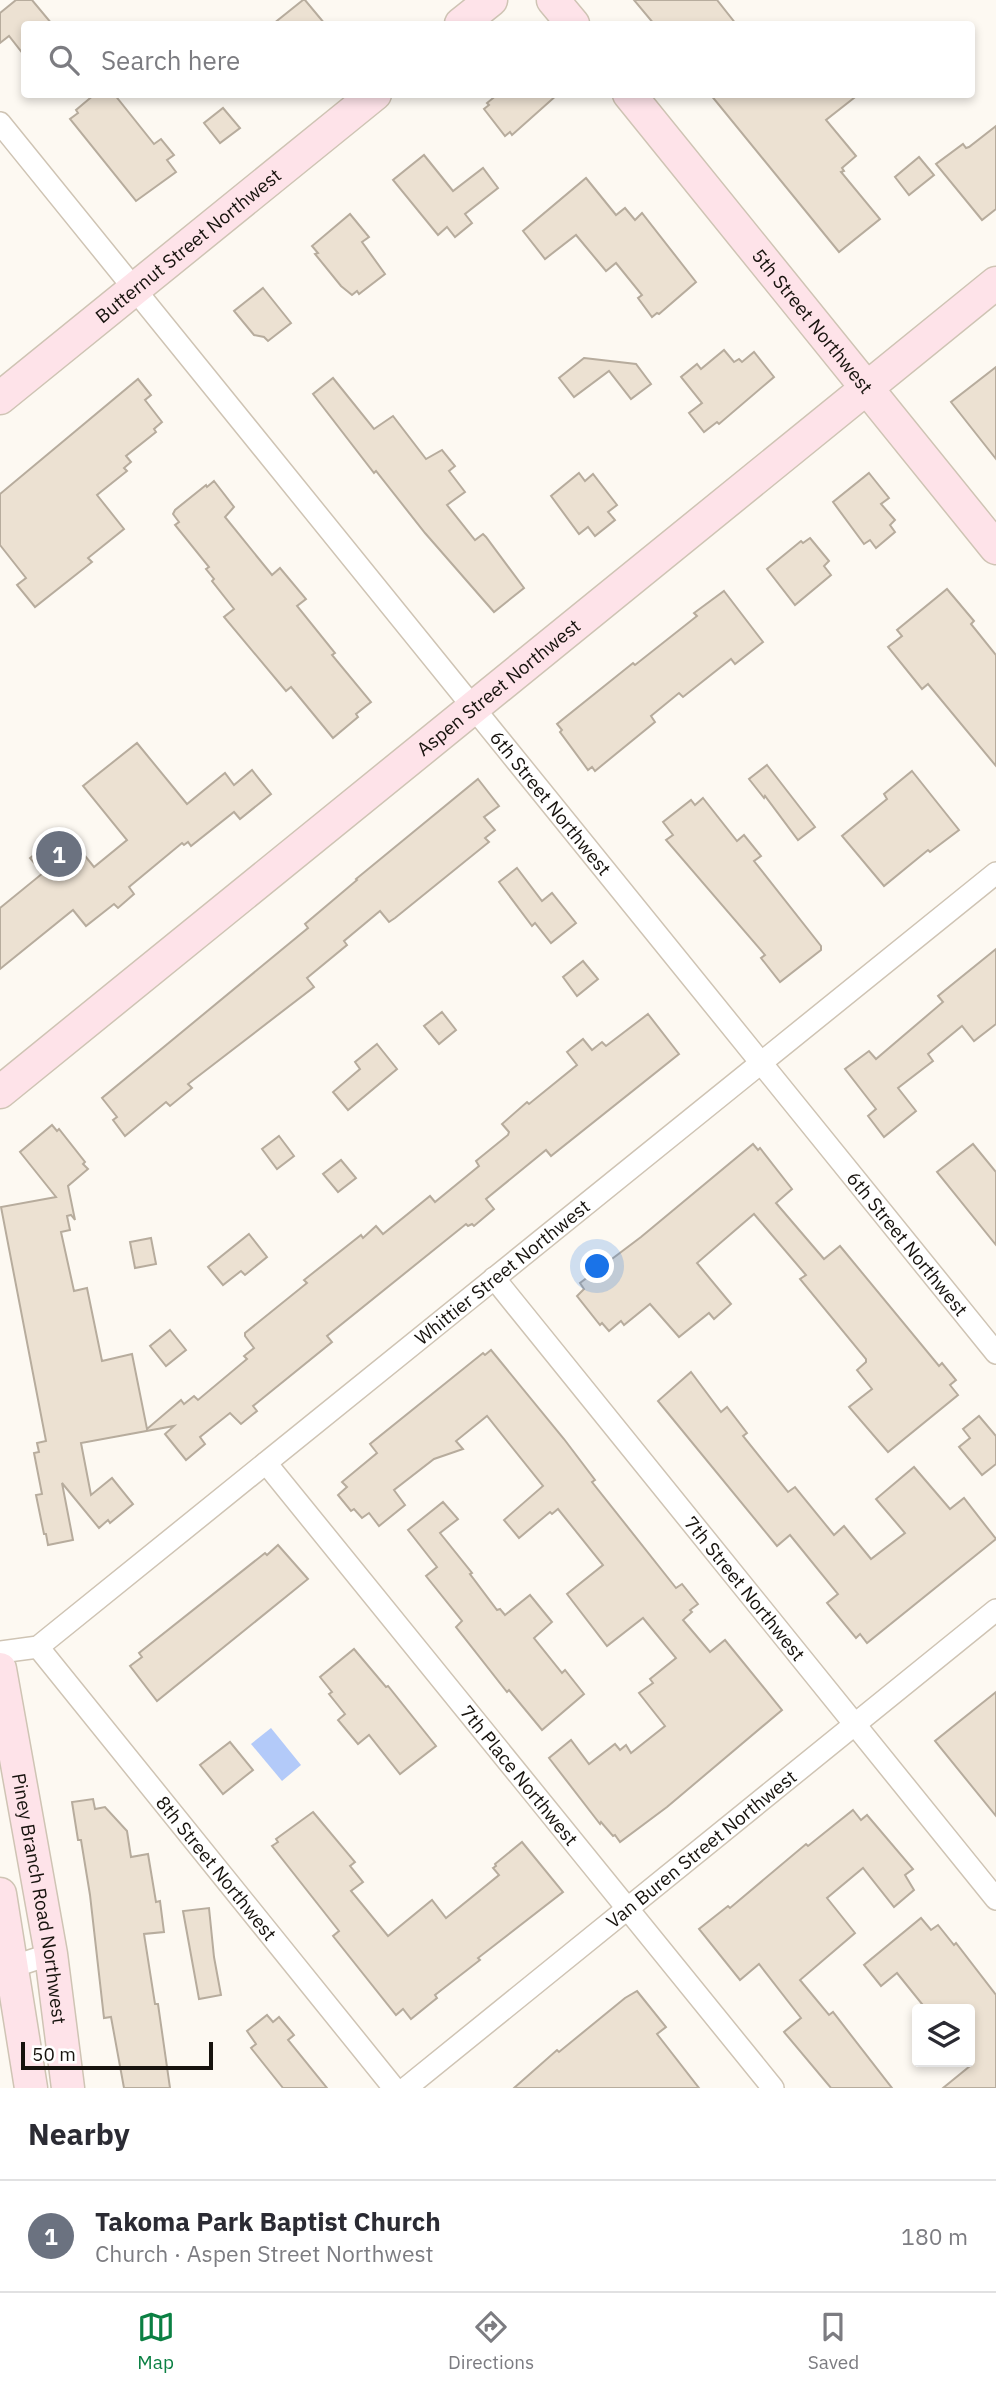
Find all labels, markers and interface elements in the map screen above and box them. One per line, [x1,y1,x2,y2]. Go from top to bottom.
search box [21,21,975,98]
icon: search [45,41,83,79]
text: Search here [101,43,240,77]
street label: Butternut Street Northwest [90,163,286,328]
street label: 5th Street Northwest [747,244,878,398]
street label: Aspen Street Northwest [412,614,585,761]
street label: 6th Street Northwest [485,726,616,880]
pin: 1 [36,828,82,880]
street label: 6th Street Northwest [842,1166,973,1321]
street label: Whittier Street Northwest [410,1194,595,1350]
your location [580,1249,614,1283]
street label: 7th Street Northwest [679,1511,811,1666]
street label: 7th Place Northwest [455,1700,583,1850]
street label: Van Buren Street Northwest [601,1765,801,1933]
street label: Piney Branch Road Northwest [7,1771,72,2025]
street label: 8th Street Northwest [151,1791,282,1945]
map controls [912,2004,975,2067]
button: layers [912,2004,975,2067]
scale bar [21,2039,214,2071]
text: 50 m [32,2042,76,2066]
text: Nearby [28,2114,130,2153]
text: Takoma Park Baptist Church [95,2204,441,2238]
text: 1 [44,2221,58,2251]
text: 180 m [901,2221,968,2251]
text: Church · Aspen Street Northwest [95,2238,434,2268]
tab: Map [137,2308,175,2374]
tab: Directions [448,2308,534,2374]
tab: Saved [808,2308,859,2374]

